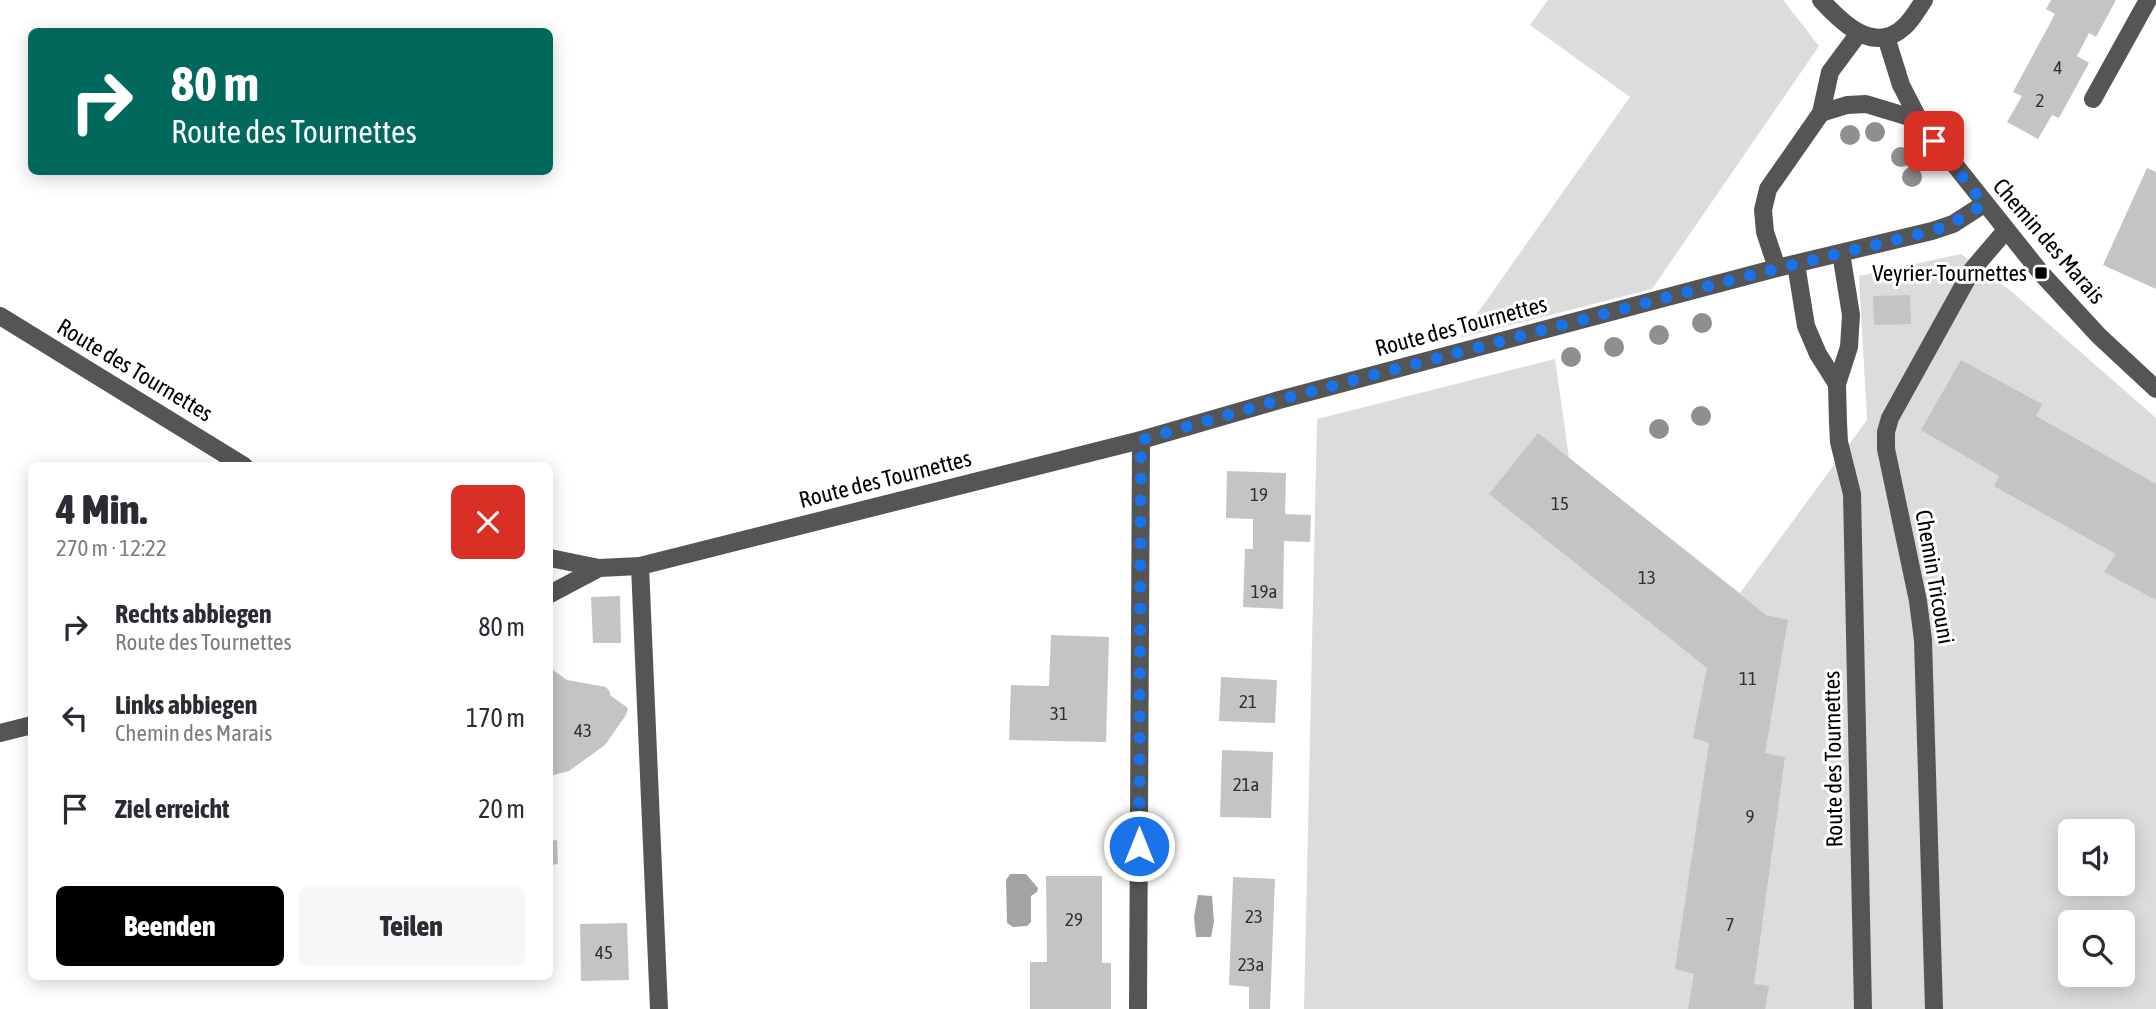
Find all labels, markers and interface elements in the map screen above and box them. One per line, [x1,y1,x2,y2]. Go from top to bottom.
text: 80 m [171,55,259,111]
icon: right [56,56,147,147]
house number: 4 [2054,56,2063,78]
house number: 2 [2036,89,2044,111]
pin [1904,111,1964,171]
text: Route des Tournettes [171,113,417,150]
icon: arrive [1915,122,1953,160]
street label: Chemin des Marais [1988,173,2110,309]
place label: Veyrier-Tournettes [1872,260,2027,286]
marker: Veyrier-Tournettes [2033,265,2049,281]
street label: Route des Tournettes [1372,291,1550,361]
street label: Route des Tournettes [53,313,217,427]
street label: Route des Tournettes [796,445,974,513]
house number: 19 [1250,483,1268,505]
text: 4 Min. [56,485,147,533]
button: close [451,485,525,559]
house number: 15 [1551,492,1569,514]
street label: Chemin Tricouni [1910,508,1960,646]
text: 270 m · 12:22 [56,535,167,561]
house number: 13 [1638,566,1656,588]
house number: 19a [1251,580,1277,602]
text: Rechts abbiegen [115,599,272,629]
icon: right [56,608,94,646]
text: 80 m [478,612,525,642]
text: Route des Tournettes [115,629,292,655]
house number: 11 [1739,667,1757,689]
street label: Route des Tournettes [1818,670,1848,848]
text: Links abbiegen [115,690,257,720]
house number: 21 [1239,690,1257,712]
icon: left [56,699,94,737]
house number: 31 [1050,702,1068,724]
text: 170 m [466,703,525,733]
house number: 43 [574,719,592,741]
text: Chemin des Marais [115,720,272,746]
house number: 21a [1233,773,1259,795]
icon: arrive [56,790,94,828]
text: Ziel erreicht [115,794,230,824]
text: 20 m [478,794,525,824]
house number: 9 [1746,805,1755,827]
position arrow [1102,809,1176,883]
map controls [2058,819,2135,987]
button: sound [2058,819,2135,896]
button: Beenden [56,886,284,966]
button: Teilen [298,886,525,966]
house number: 23 [1245,905,1263,927]
house number: 29 [1065,908,1083,930]
button: search [2058,910,2135,987]
house number: 7 [1726,913,1734,935]
house number: 45 [595,941,613,963]
house number: 23a [1238,953,1264,975]

